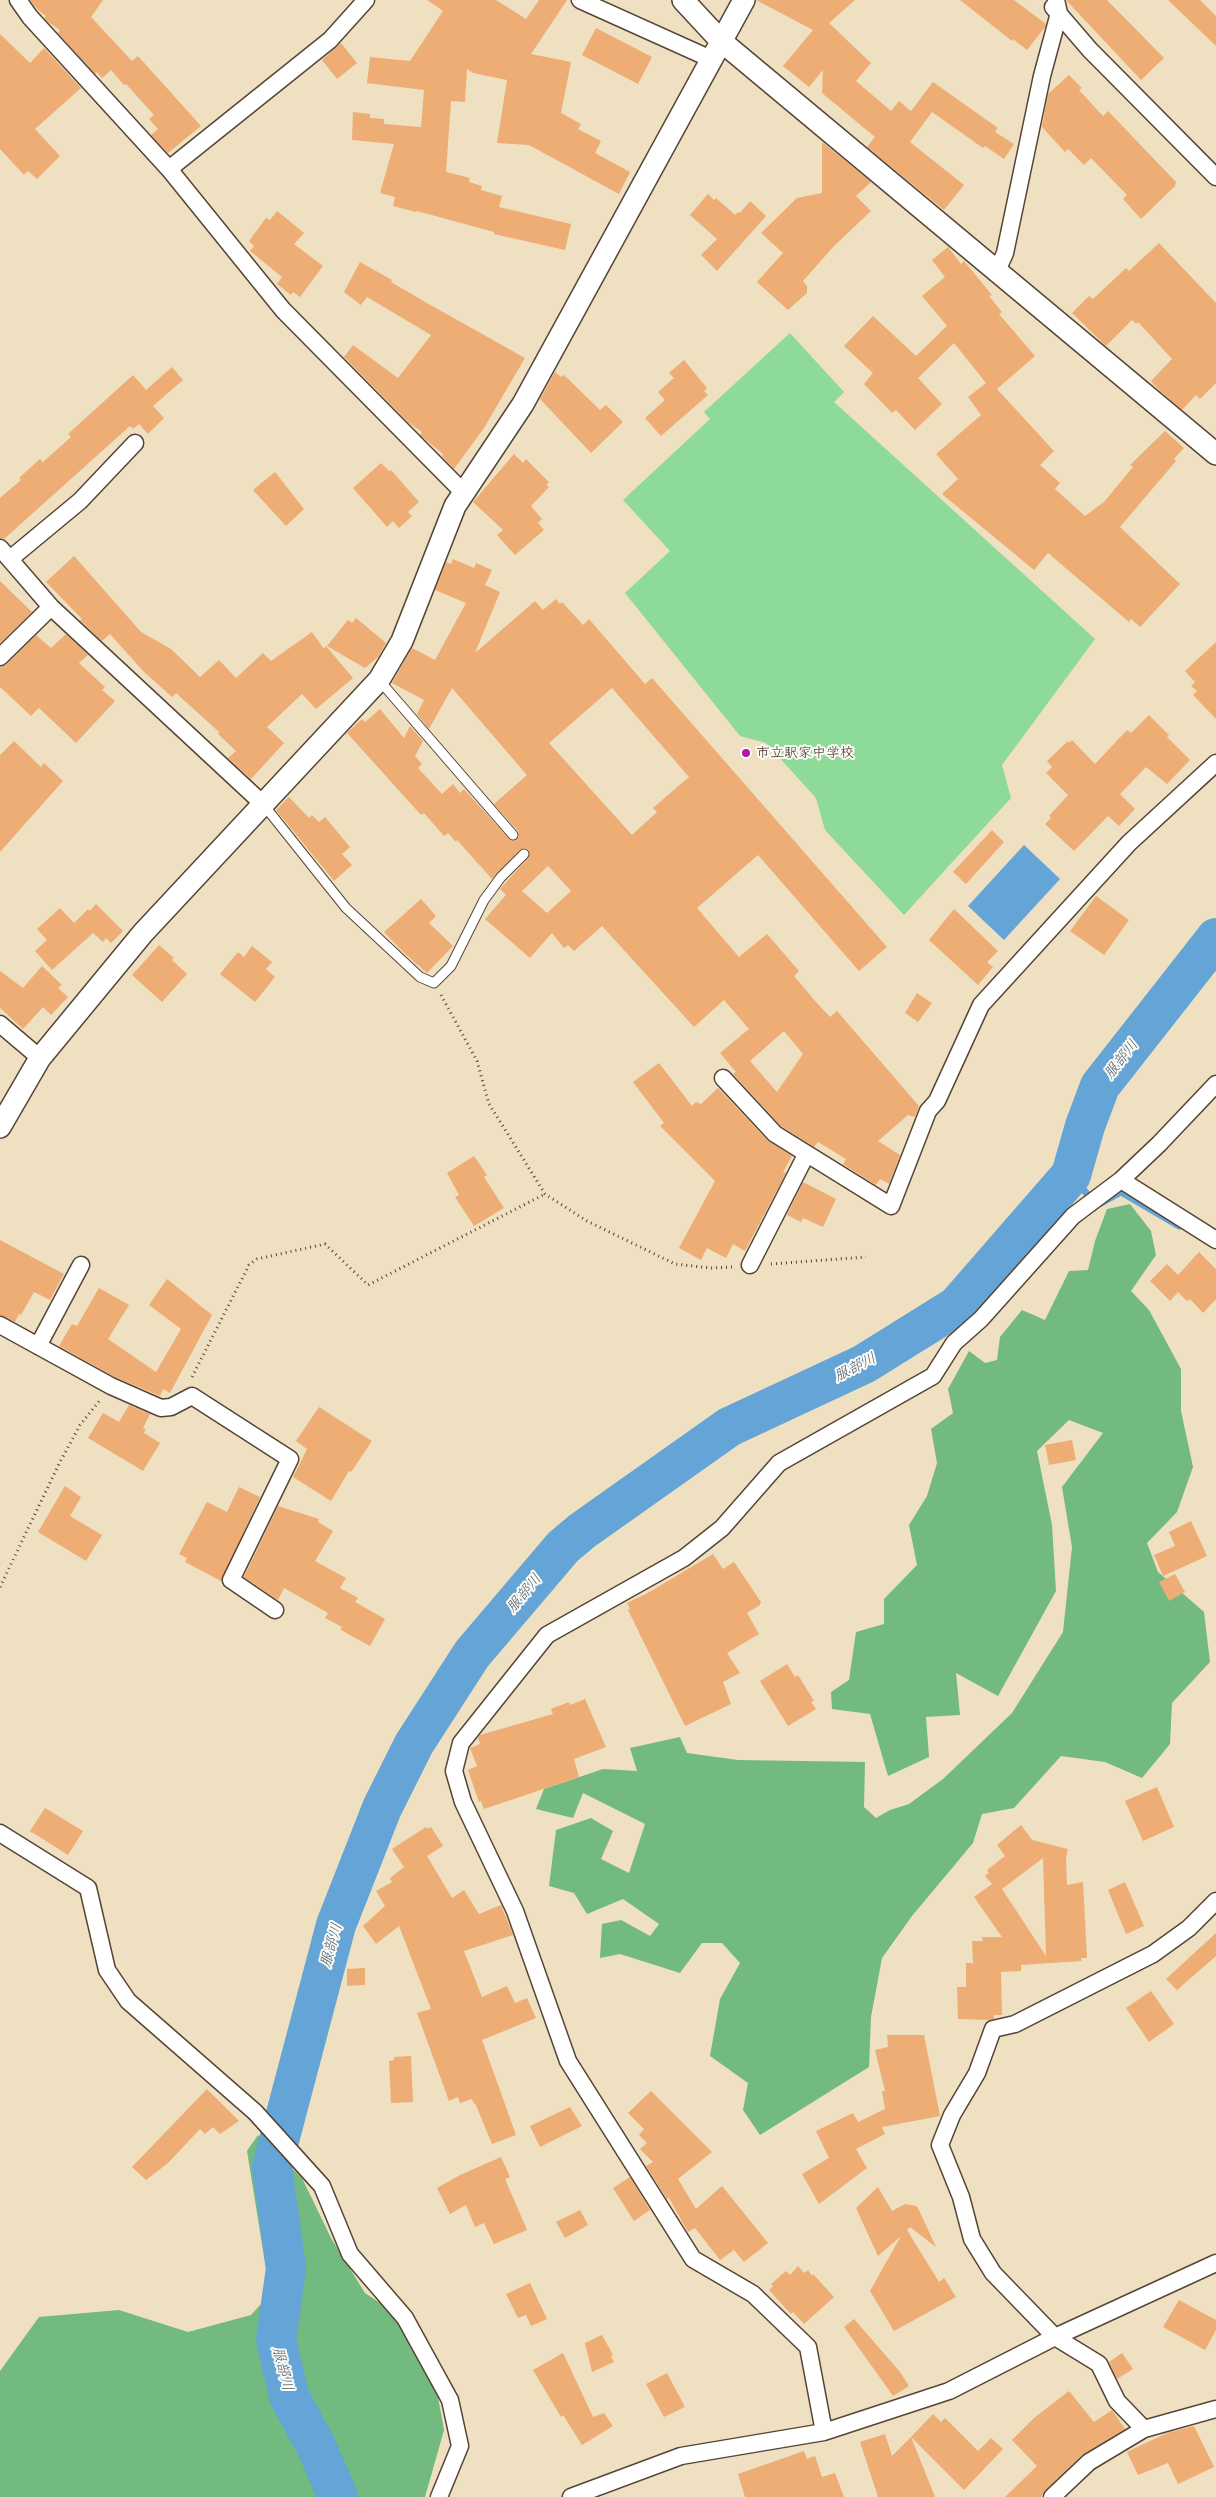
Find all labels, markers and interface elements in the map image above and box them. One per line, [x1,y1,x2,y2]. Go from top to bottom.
place label: 市立駅家中学校 [756,745,854,761]
marker: 市立駅家中学校 [740,747,752,759]
water label: 服部川 [1100,1036,1142,1082]
water label: 服部川 [831,1349,879,1385]
water label: 服部川 [503,1570,545,1616]
water label: 服部川 [316,1921,346,1969]
water label: 服部川 [269,2345,297,2393]

